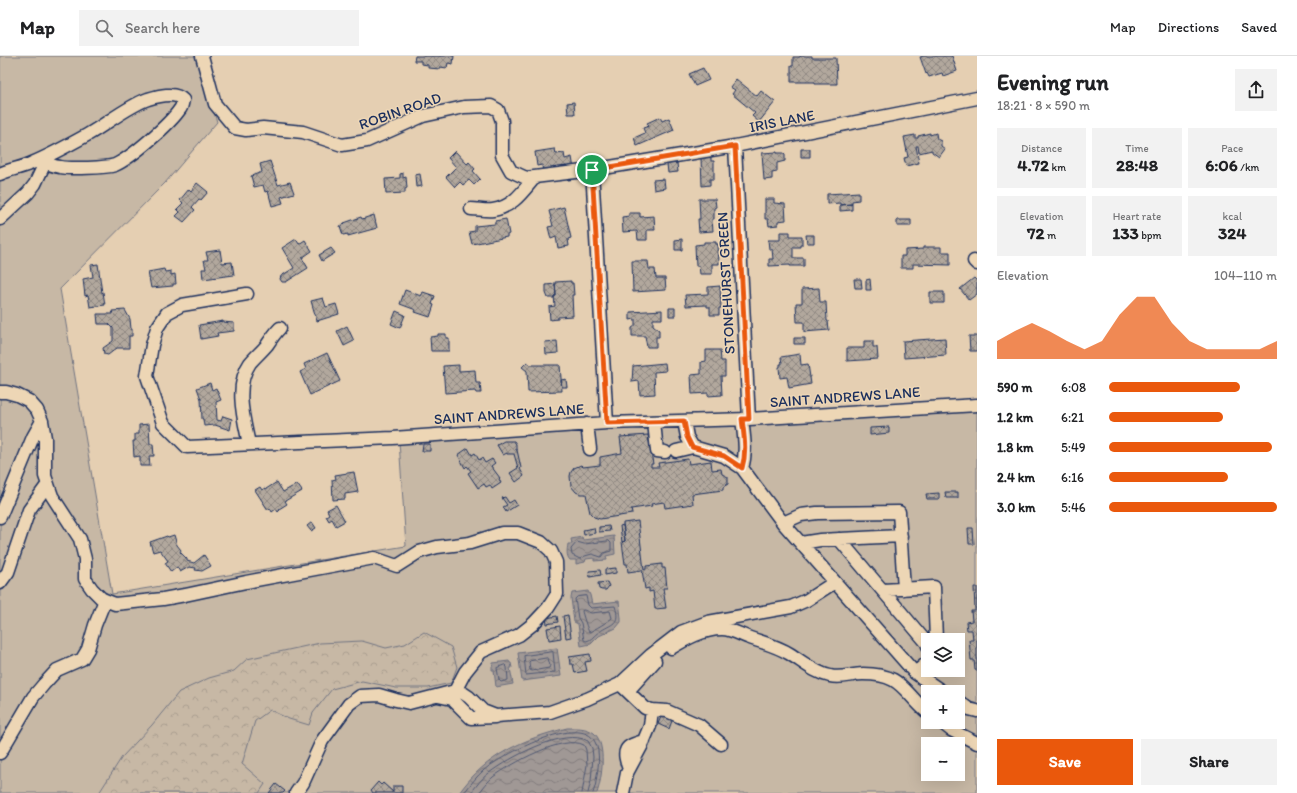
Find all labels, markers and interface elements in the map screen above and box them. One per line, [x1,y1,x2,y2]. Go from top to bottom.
search box [79,10,359,46]
text: Map [20,16,55,39]
icon: search [93,17,115,39]
text: Search here [125,19,200,37]
text: Map [1110,19,1136,36]
text: Directions [1158,19,1219,36]
text: Saved [1241,19,1277,36]
text: Evening run [997,69,1109,96]
button: share [1235,69,1277,111]
street label: ROBIN ROAD [357,89,443,133]
text: 18:21 · 8 × 590 m [997,98,1090,113]
street label: IRIS LANE [748,106,816,136]
text: Distance [1021,142,1062,155]
text: Time [1125,142,1149,155]
text: Pace [1221,142,1243,155]
pin [575,153,609,187]
text: 4.72 [1017,155,1049,175]
text: 28:48 [1116,155,1158,175]
text: 6:06 [1205,155,1238,175]
icon: arrive [581,159,603,181]
text: km [1049,161,1066,174]
text: /km [1238,161,1259,174]
text: Elevation [1020,210,1064,223]
text: Heart rate [1113,210,1161,223]
text: kcal [1223,210,1242,223]
street label: STONEHURST GREEN [713,211,739,355]
text: 72 [1027,223,1044,243]
text: 133 [1112,223,1139,243]
text: 324 [1218,223,1247,243]
text: m [1044,229,1056,242]
text: bpm [1139,229,1162,242]
text: Elevation [997,268,1049,283]
text: 104–110 m [1214,268,1277,283]
text: 590 m [997,380,1033,395]
text: 6:08 [1061,380,1086,395]
street label: SAINT ANDREWS LANE [769,383,921,411]
street label: SAINT ANDREWS LANE [433,400,585,428]
text: 1.2 km [997,410,1033,425]
text: 6:21 [1061,410,1084,425]
text: 1.8 km [997,440,1033,455]
text: 5:49 [1061,440,1086,455]
text: 2.4 km [997,470,1035,485]
text: 6:16 [1061,470,1084,485]
text: 3.0 km [997,500,1035,515]
text: 5:46 [1061,500,1086,515]
map controls [921,633,965,781]
button: layers [921,633,965,677]
button: + [921,685,965,729]
button: − [921,737,965,781]
button: Save [997,739,1133,785]
button: Share [1141,739,1277,785]

